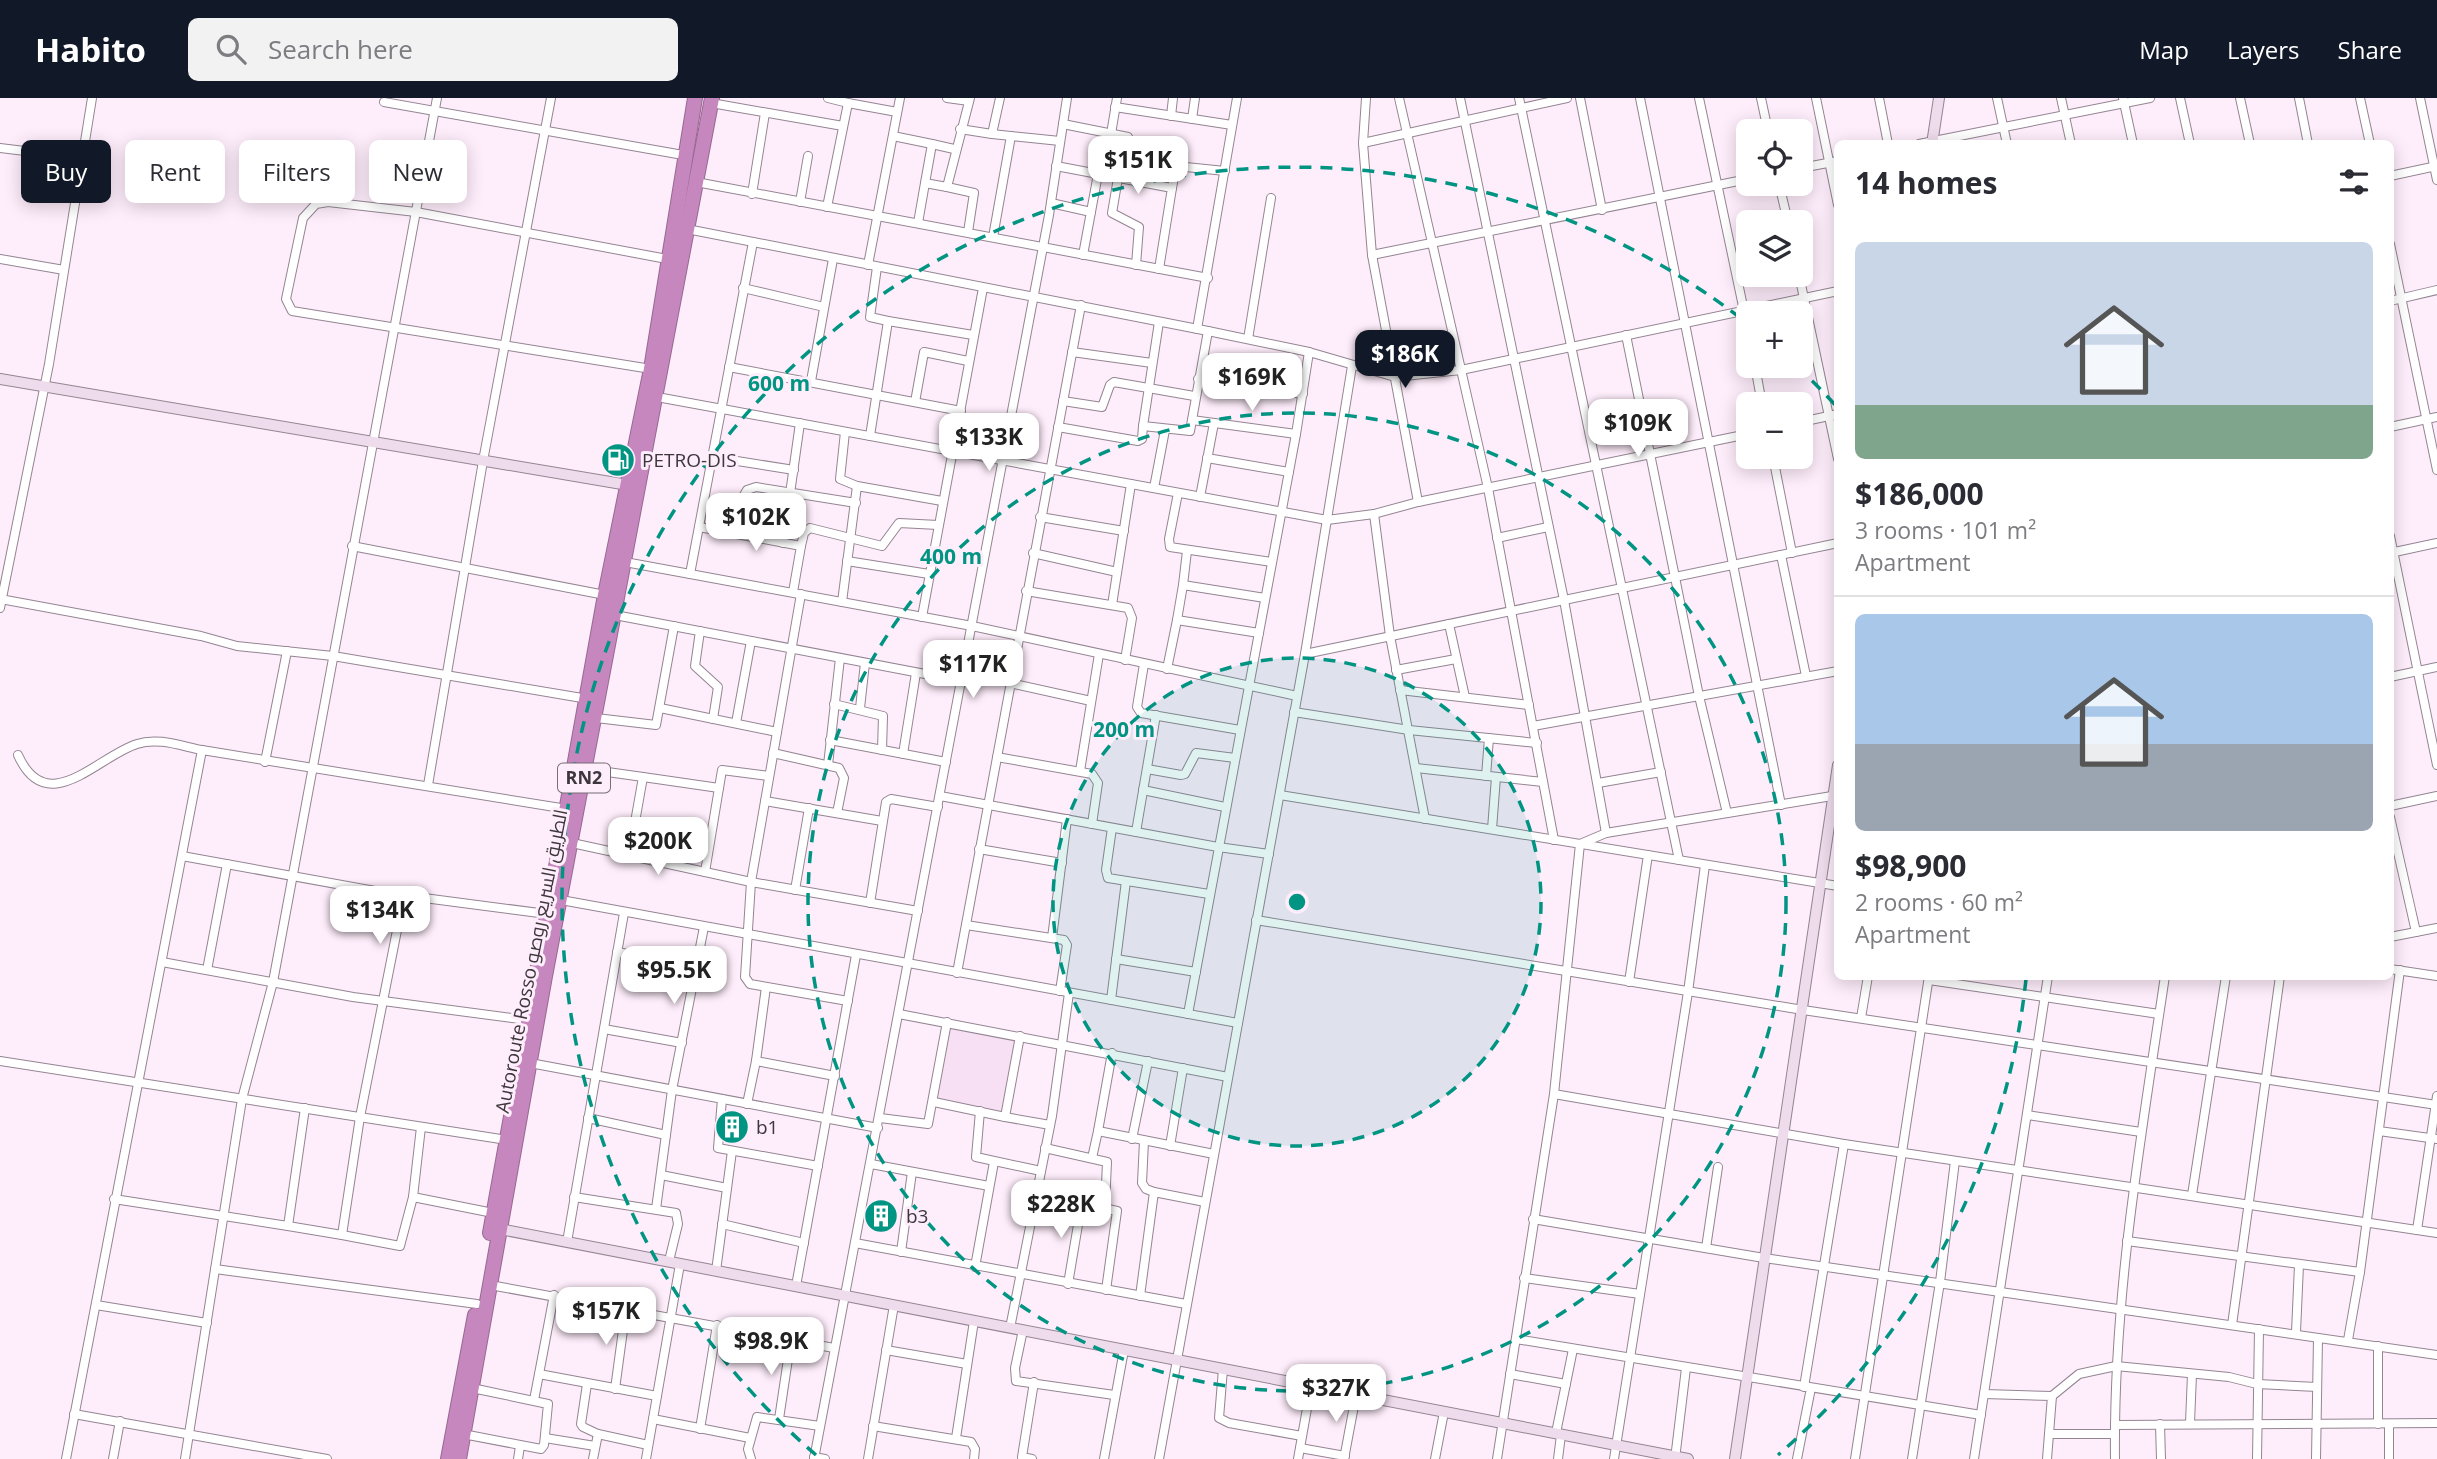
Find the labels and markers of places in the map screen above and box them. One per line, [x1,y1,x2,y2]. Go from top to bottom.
pin: $151K [1089,136,1187,196]
pin: $186K [1356,330,1454,390]
pin: $169K [1203,354,1301,413]
pin: $109K [1589,400,1687,459]
pin: $133K [940,414,1038,473]
fuel station icon: PETRO-DIS [599,441,637,479]
place label: PETRO-DIS [642,447,737,473]
pin: $102K [707,494,805,553]
pin: $117K [924,640,1022,700]
pin: $200K [609,818,707,877]
pin: $134K [331,886,429,946]
centre of rings [1285,890,1309,914]
pin: $95.5K [617,946,731,1006]
building icon: b1 [713,1108,751,1146]
place label: b1 [756,1114,779,1140]
pin: $228K [1012,1180,1110,1240]
building icon: b3 [862,1197,900,1235]
place label: b3 [906,1203,929,1229]
pin: $157K [557,1288,655,1347]
pin: $98.9K [714,1318,828,1377]
pin: $327K [1287,1364,1385,1424]

